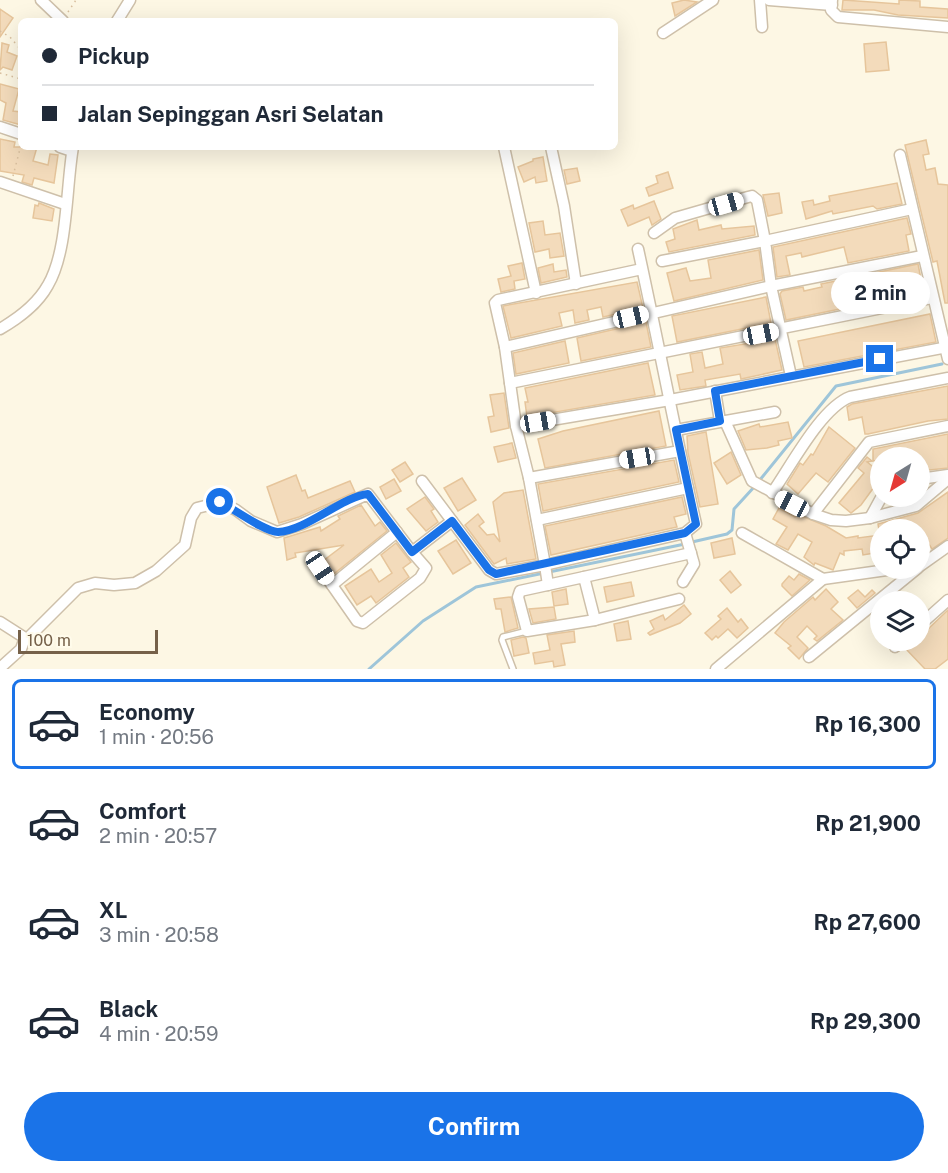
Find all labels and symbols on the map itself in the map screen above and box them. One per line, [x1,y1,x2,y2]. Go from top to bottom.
car [706,190,746,218]
callout: 2 min [830,272,930,314]
car [611,304,651,330]
car [742,322,780,346]
route end [866,345,893,372]
car [519,410,557,434]
car [618,446,656,470]
north arrow [870,447,930,507]
route start [206,488,233,515]
car [772,488,812,520]
car [302,548,338,588]
scale bar [18,627,158,654]

